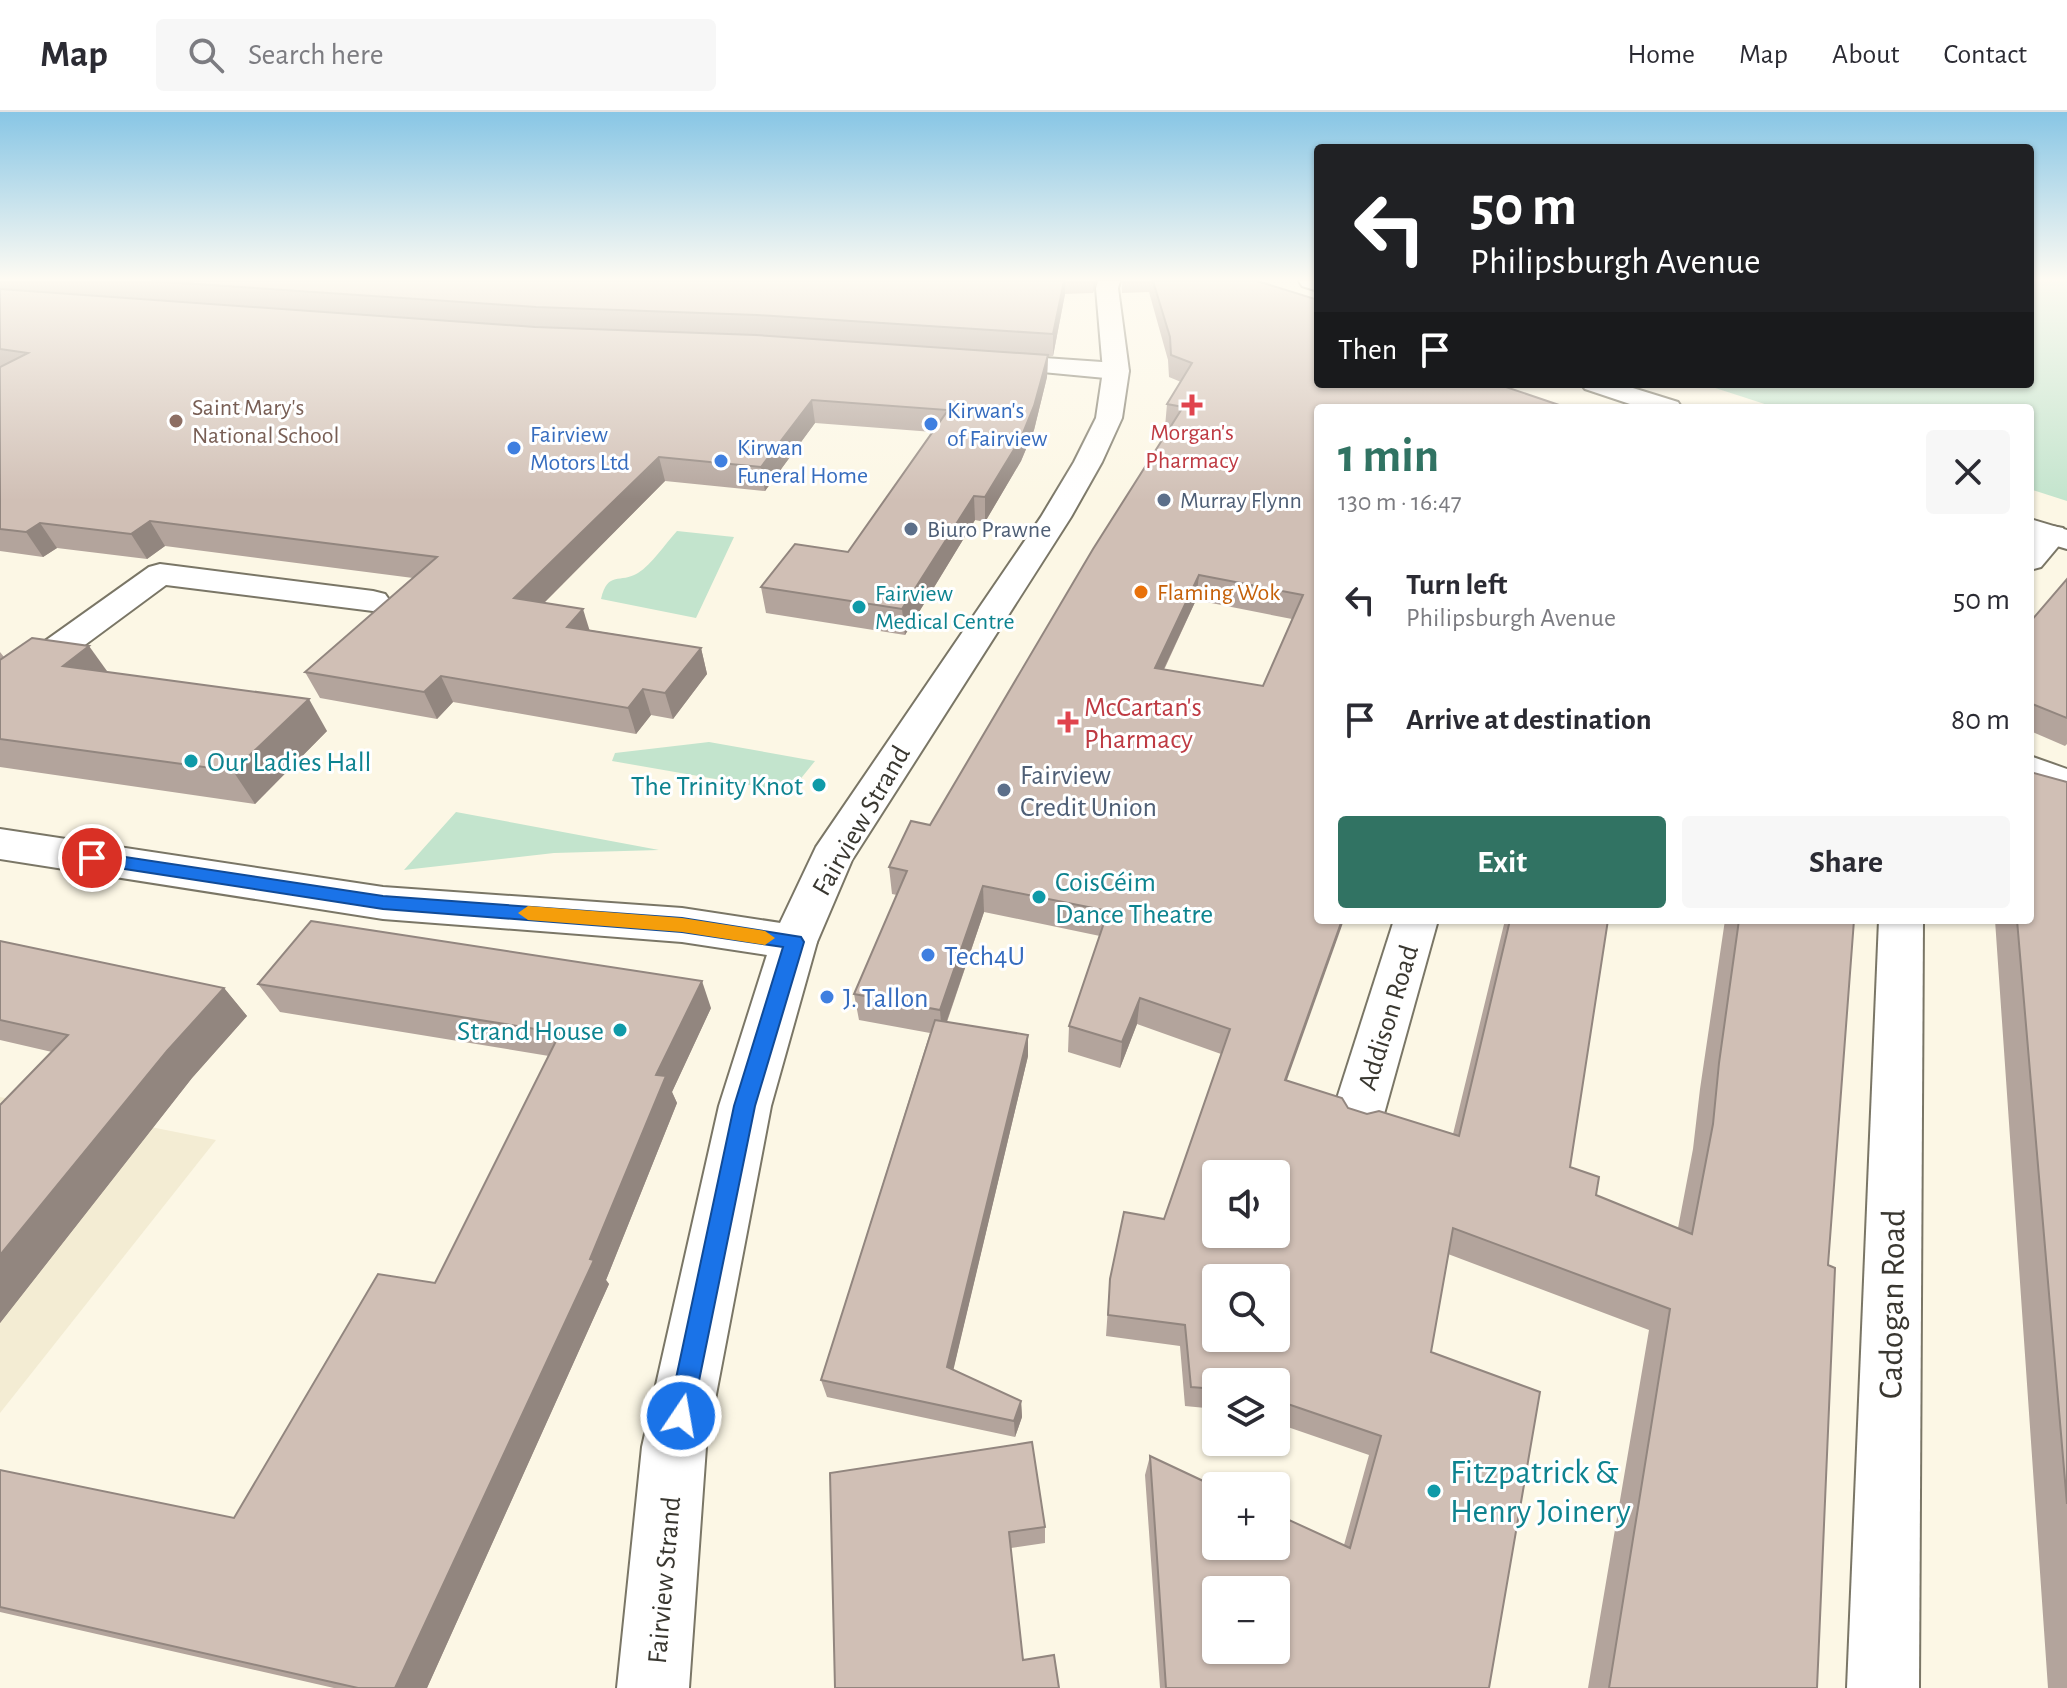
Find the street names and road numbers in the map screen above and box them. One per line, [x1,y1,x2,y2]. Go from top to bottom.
street label: Fairview Strand [808,741,916,901]
street label: Addison Road [1354,942,1424,1093]
street label: Cadogan Road [1874,1209,1912,1399]
street label: Fairview Strand [644,1495,686,1665]

